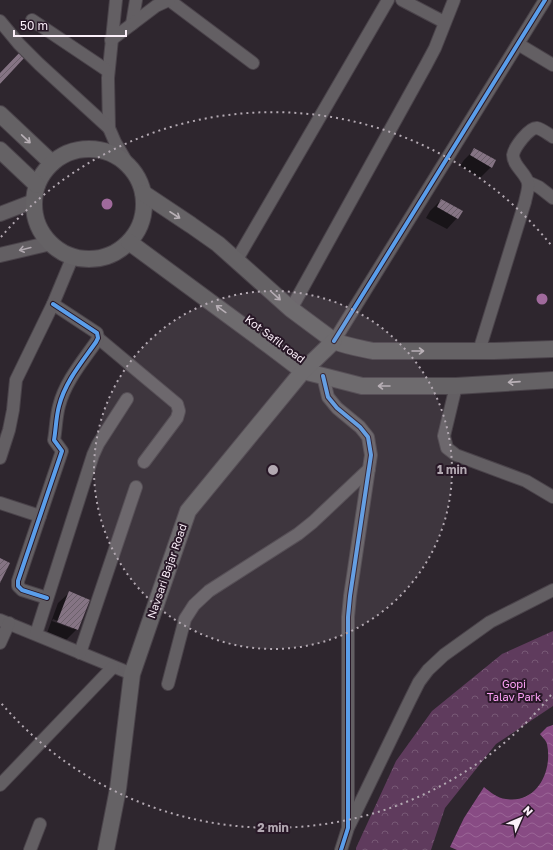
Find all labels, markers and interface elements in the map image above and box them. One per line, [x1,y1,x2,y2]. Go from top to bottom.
scale bar [14,12,126,38]
text: 50 m [20,18,48,33]
one-way arrow [21,134,31,143]
one-way arrow [170,210,181,219]
one-way arrow [19,246,32,254]
one-way arrow [271,292,281,301]
one-way arrow [216,305,227,314]
street label: Kot Safil road [243,312,308,365]
one-way arrow [411,347,424,355]
one-way arrow [508,379,521,386]
one-way arrow [378,382,391,390]
text: 1 min [437,462,467,477]
centre of rings [266,463,280,477]
street label: Navsari Bajar Road [144,522,189,620]
park label: Gopi Talav Park [487,677,541,703]
north arrow [501,798,541,838]
text: N [521,803,536,818]
text: 2 min [257,820,289,835]

